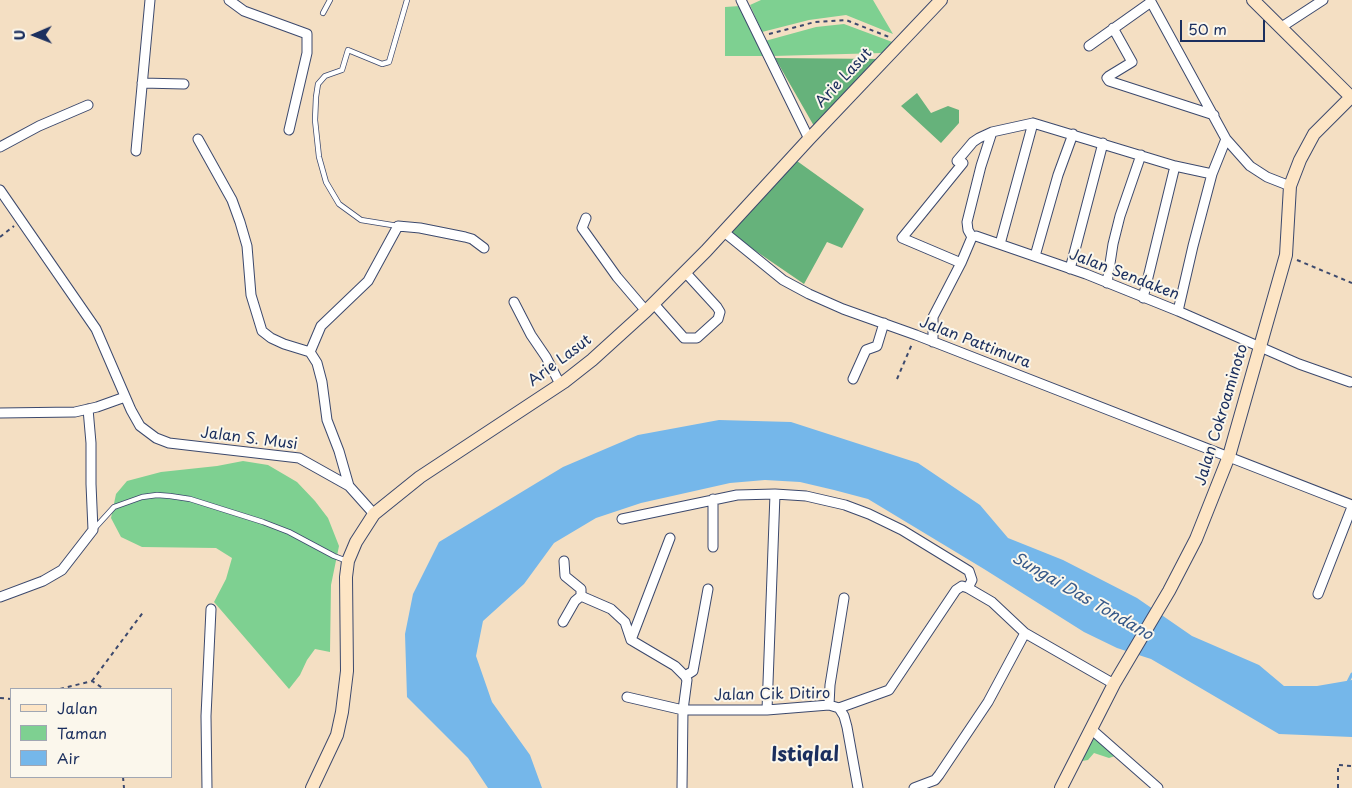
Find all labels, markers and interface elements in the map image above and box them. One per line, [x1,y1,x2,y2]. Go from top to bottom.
north arrow [10,10,60,60]
scale bar [1182,10,1267,42]
text: 50 m [1188,17,1227,40]
text: U [9,30,30,41]
street label: Arie Lasut [812,45,876,111]
street label: Jalan Sendaken [1066,246,1182,304]
street label: Jalan Pattimura [917,314,1033,372]
street label: Arie Lasut [525,331,595,391]
street label: Jalan Cokroaminoto [1192,342,1252,488]
street label: Jalan S. Musi [200,424,298,454]
water label: Sungai Das Tondano [1008,549,1156,645]
street label: Jalan Cik Ditiro [714,685,830,705]
legend [10,688,172,778]
text: Jalan [57,696,98,719]
text: Taman [57,721,107,744]
district label: Istiqlal [771,743,839,767]
text: Air [57,746,79,769]

